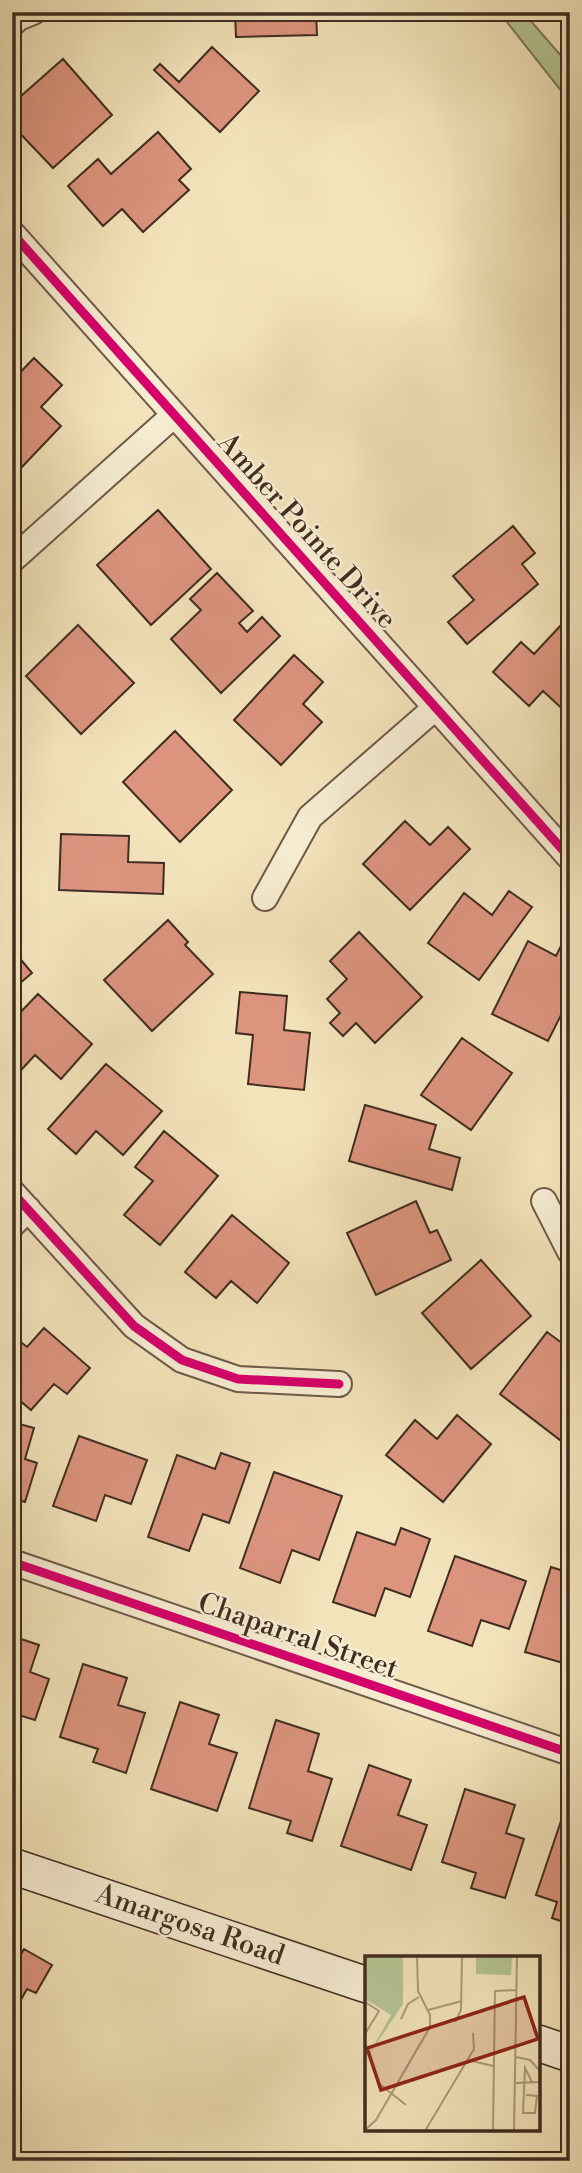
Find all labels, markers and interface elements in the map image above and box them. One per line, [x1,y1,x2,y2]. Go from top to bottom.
street label: Amber Pointe Drive [209,425,404,636]
street label: Chaparral Street [193,1585,403,1687]
street label: Amargosa Road [90,1876,289,1974]
inset map [365,1956,540,2131]

